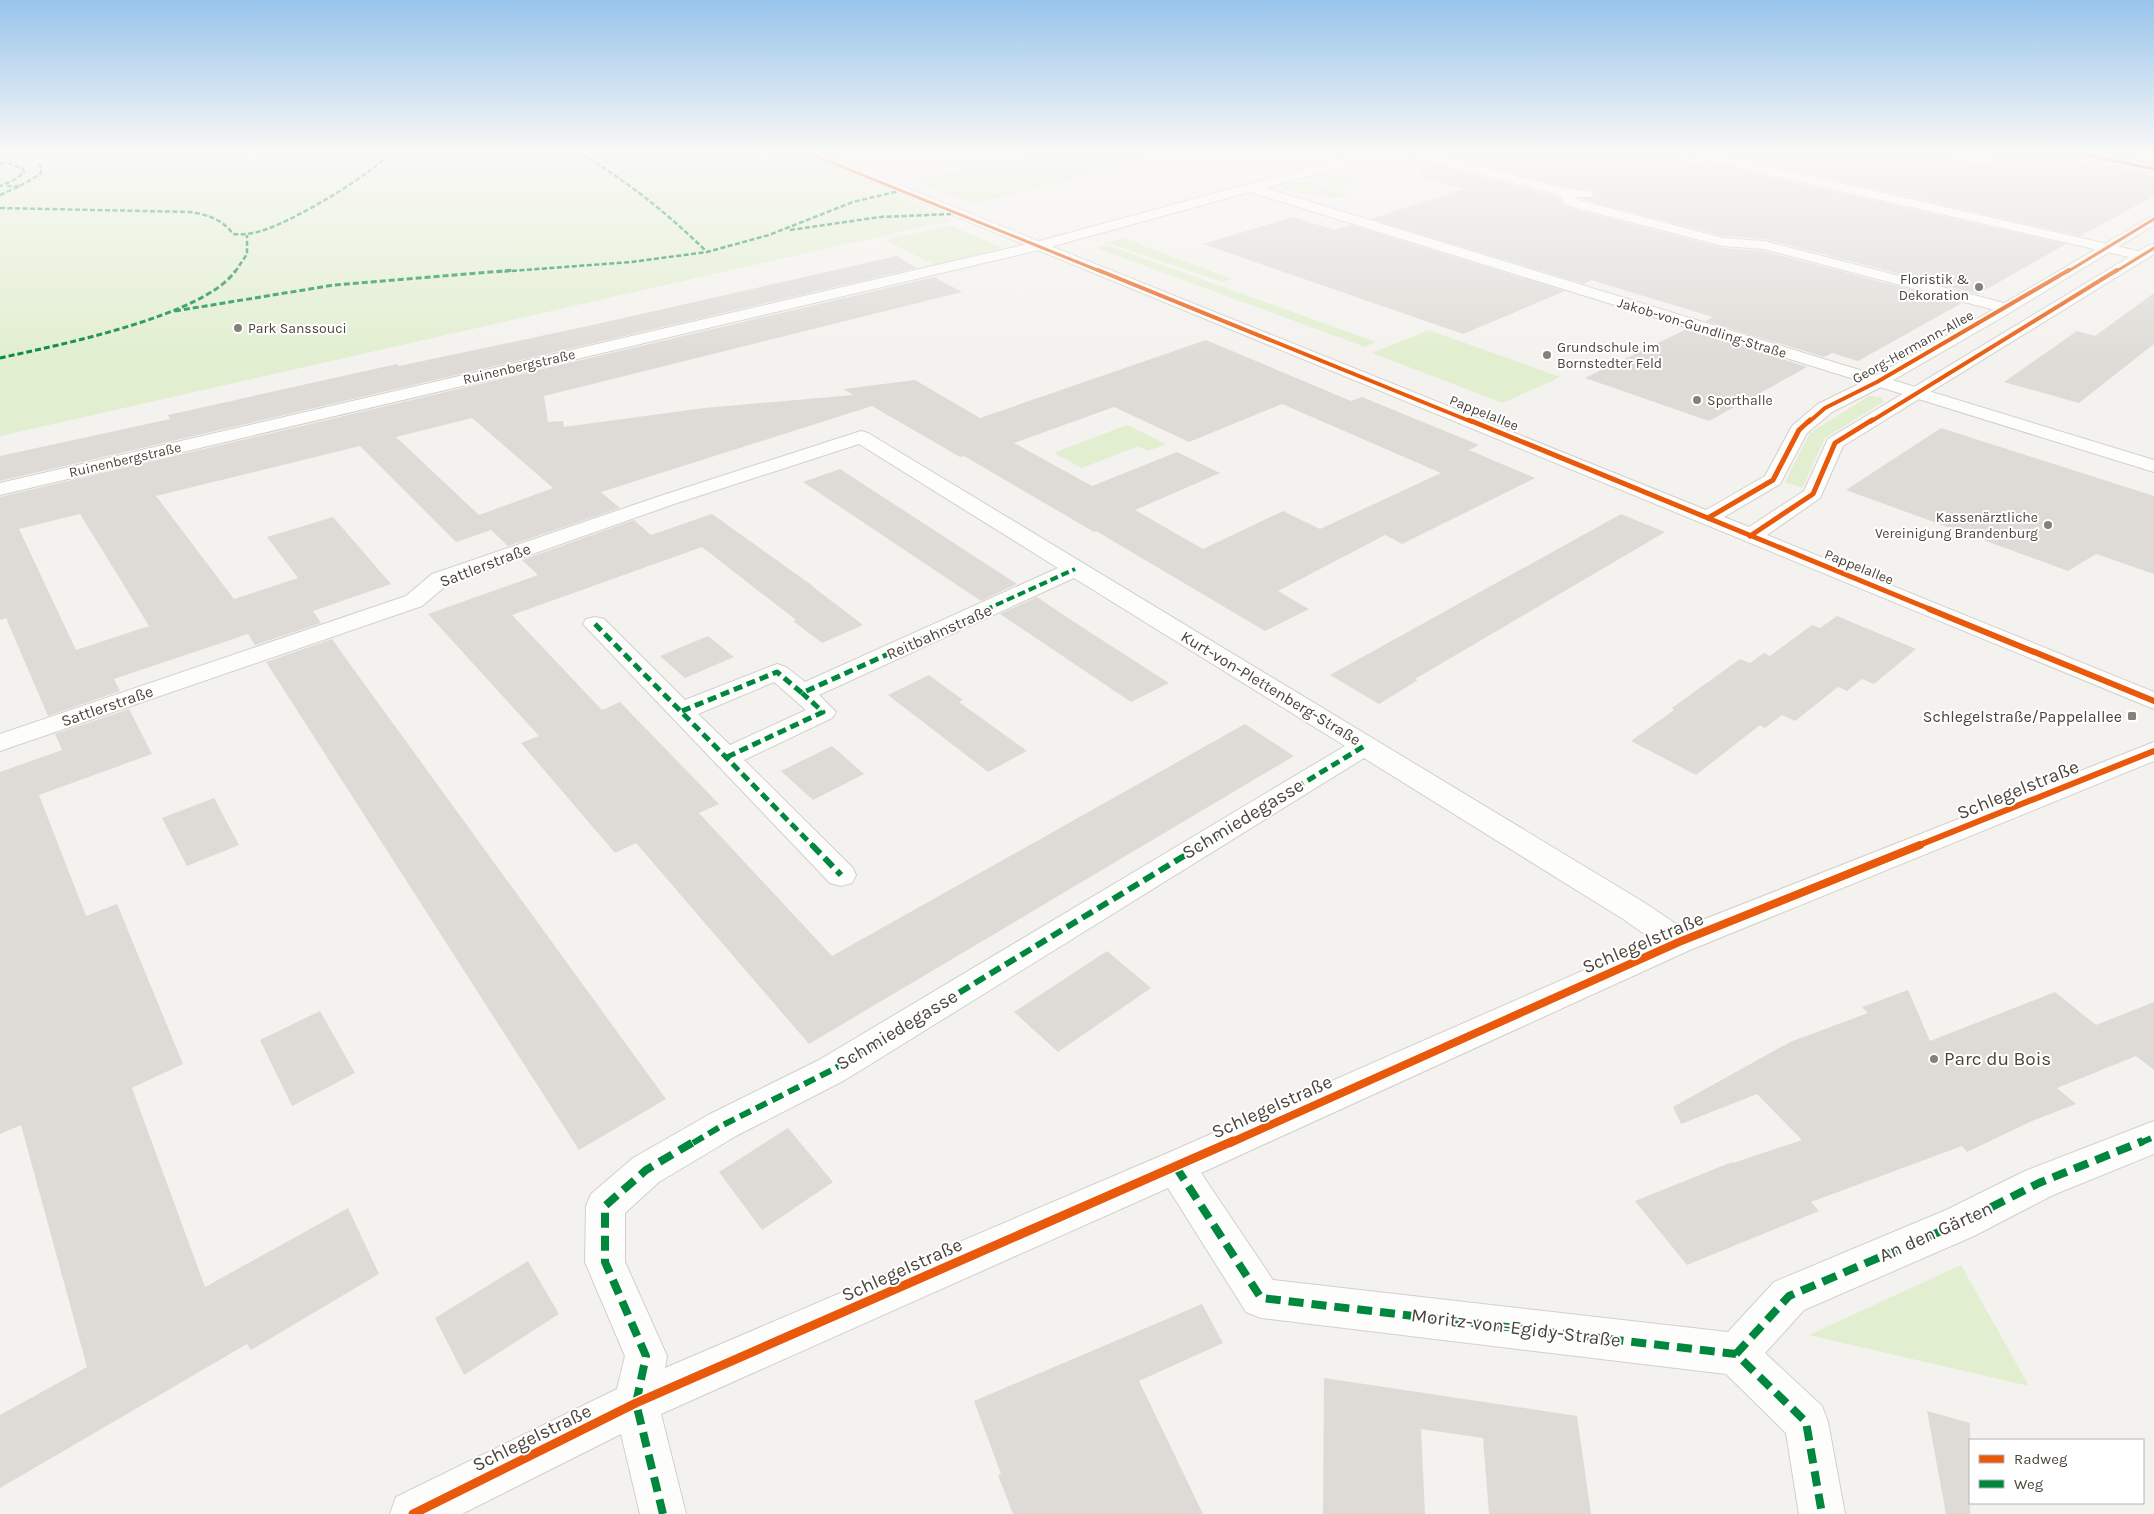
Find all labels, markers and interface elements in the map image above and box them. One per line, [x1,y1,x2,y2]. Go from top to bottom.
place label: Floristik & Dekoration [1899,271,1969,304]
marker: Floristik & Dekoration [1973,281,1985,293]
street label: Jakob-von-Gundling-Straße [1615,294,1789,362]
street label: Georg-Hermann-Allee [1849,307,1977,387]
place label: Park Sanssouci [248,320,347,337]
marker: Park Sanssouci [232,322,244,334]
place label: Grundschule im Bornstedter Feld [1557,339,1662,372]
street label: Ruinenbergstraße [461,346,577,388]
marker: Grundschule im Bornstedter Feld [1541,349,1553,361]
street label: Pappelallee [1447,391,1521,435]
place label: Sporthalle [1707,392,1773,409]
marker: Sporthalle [1691,394,1703,406]
street label: Ruinenbergstraße [67,439,183,481]
place label: Kassenärztliche Vereinigung Brandenburg [1875,509,2038,542]
marker: Kassenärztliche Vereinigung Brandenburg [2042,519,2054,531]
street label: Sattlerstraße [437,539,533,591]
street label: Pappelallee [1822,545,1896,589]
street label: Reitbahnstraße [883,600,995,664]
street label: Kurt-von-Plettenberg-Straße [1178,627,1364,749]
street label: Sattlerstraße [59,681,155,731]
place label: Schlegelstraße/Pappelallee [1923,707,2122,726]
marker: Schlegelstraße/Pappelallee [2126,710,2138,722]
street label: Schlegelstraße [1954,756,2082,824]
street label: Schmiedegasse [1178,774,1308,864]
street label: Schlegelstraße [1579,908,1707,978]
street label: Schmiedegasse [832,985,962,1075]
place label: Parc du Bois [1944,1048,2051,1070]
marker: Parc du Bois [1928,1053,1940,1065]
street label: Schlegelstraße [1208,1071,1336,1143]
street label: An den Gärten [1876,1197,1996,1267]
street label: Schlegelstraße [838,1234,966,1306]
street label: Moritz-von-Egidy-Straße [1410,1304,1622,1352]
street label: Schlegelstraße [469,1400,595,1476]
legend [1969,1439,2144,1504]
text: Radweg [2014,1450,2068,1468]
text: Weg [2014,1475,2044,1493]

